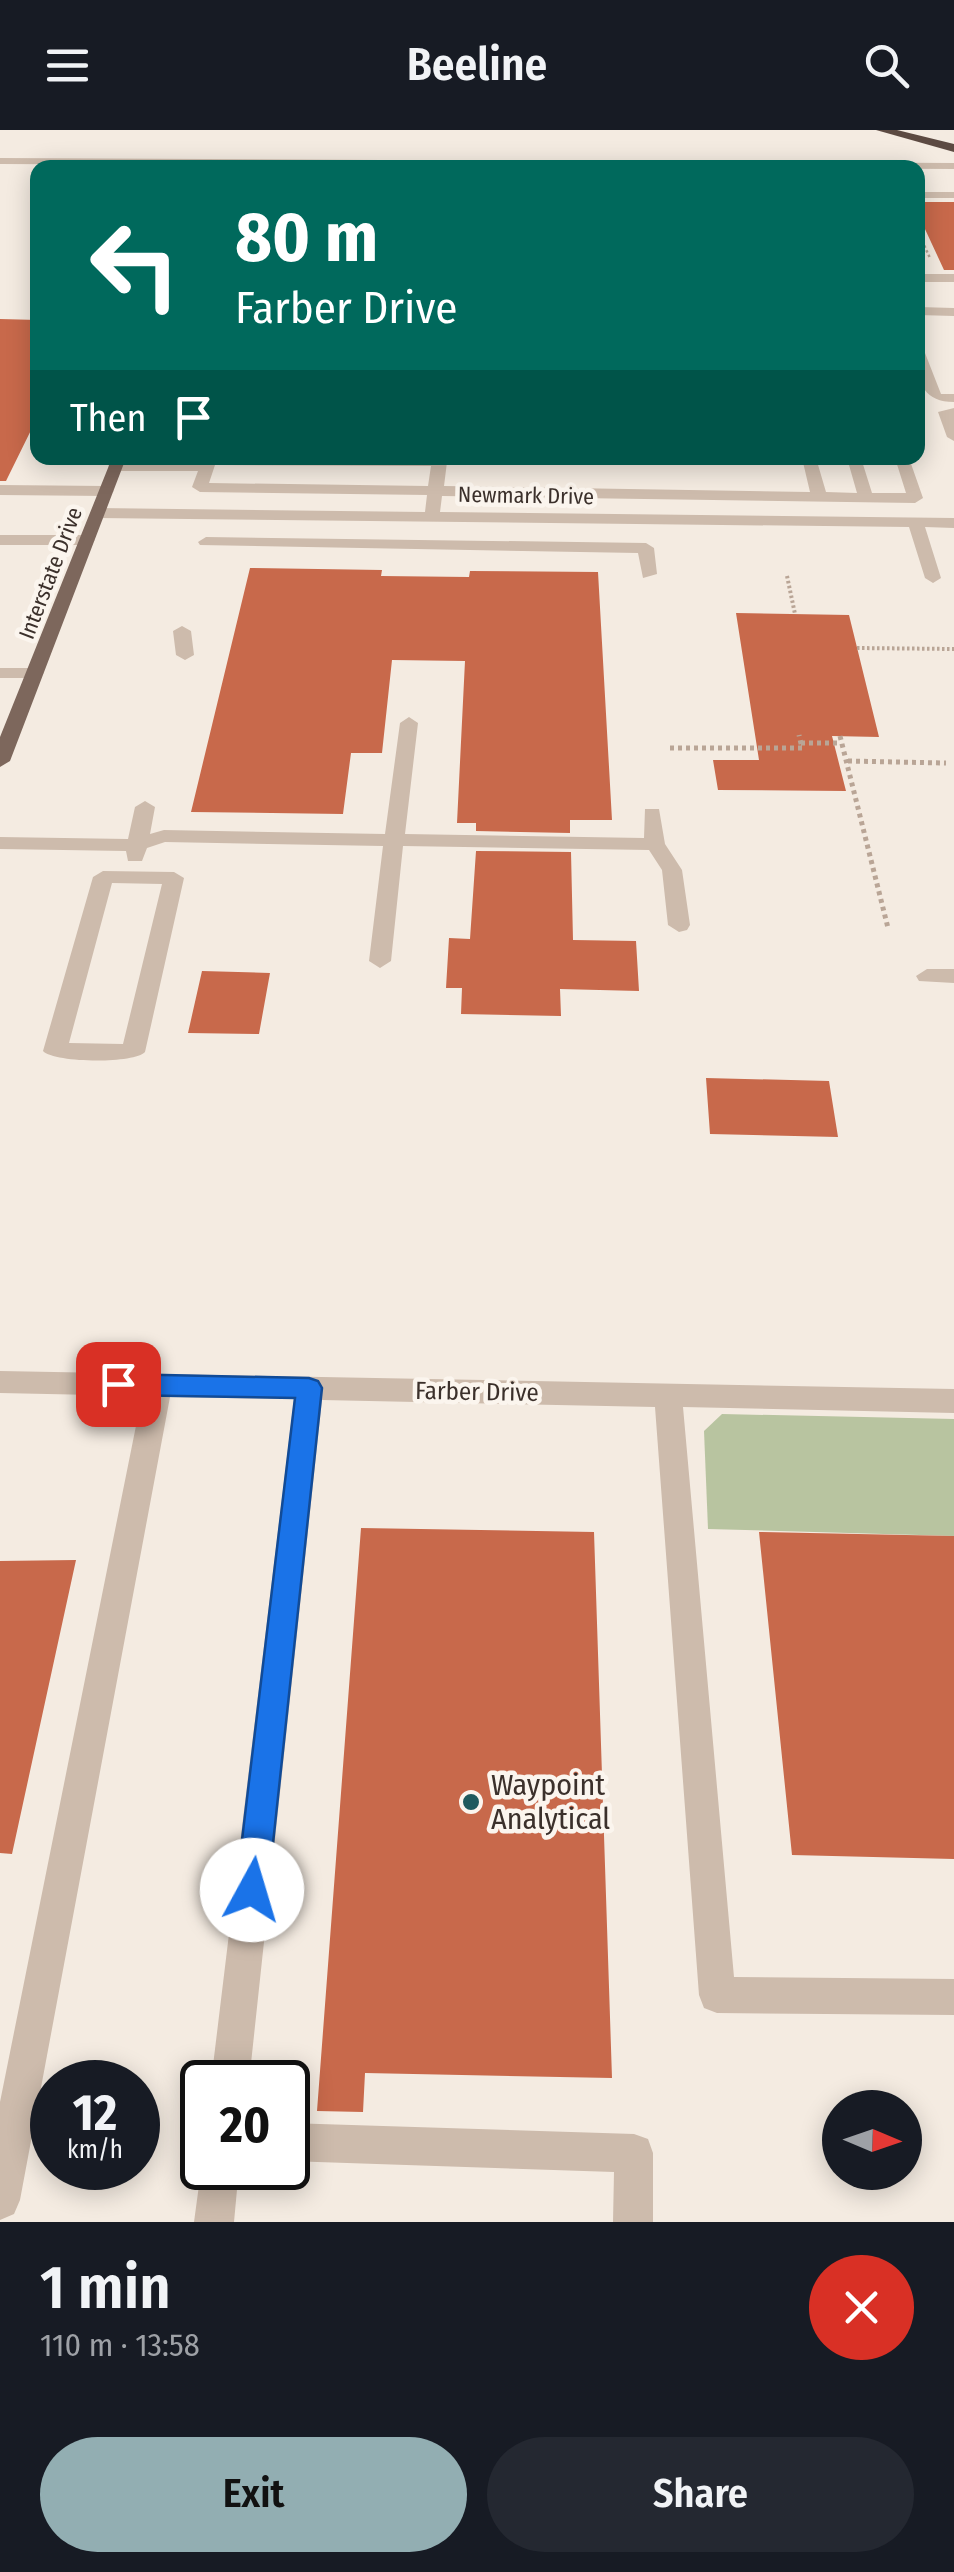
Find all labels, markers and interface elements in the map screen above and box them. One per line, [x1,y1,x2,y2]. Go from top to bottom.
icon: menu [40,38,95,93]
text: Beeline [407,38,547,92]
icon: search [859,38,914,93]
text: 80 m [235,196,378,280]
icon: left [70,200,200,330]
text: Farber Drive [235,281,457,335]
icon: arrive [166,390,221,445]
text: Then [70,395,146,441]
street label: Newmark Drive [458,481,594,510]
street label: Interstate Drive [13,503,88,643]
pin [76,1342,161,1427]
icon: arrive [91,1357,146,1412]
street label: Farber Drive [415,1376,539,1408]
place label: Waypoint Analytical [491,1767,610,1837]
marker: Waypoint Analytical [460,1791,482,1813]
position arrow [200,1838,304,1942]
speed limit sign: 20 [180,2060,310,2190]
text: 12 [73,2083,117,2143]
north arrow [822,2090,922,2190]
map controls [822,2090,922,2190]
text: km/h [67,2135,123,2165]
text: 1 min [40,2252,171,2324]
button: close [809,2255,914,2360]
text: 110 m · 13:58 [40,2326,200,2364]
button: Exit [40,2437,467,2552]
button: Share [487,2437,914,2552]

